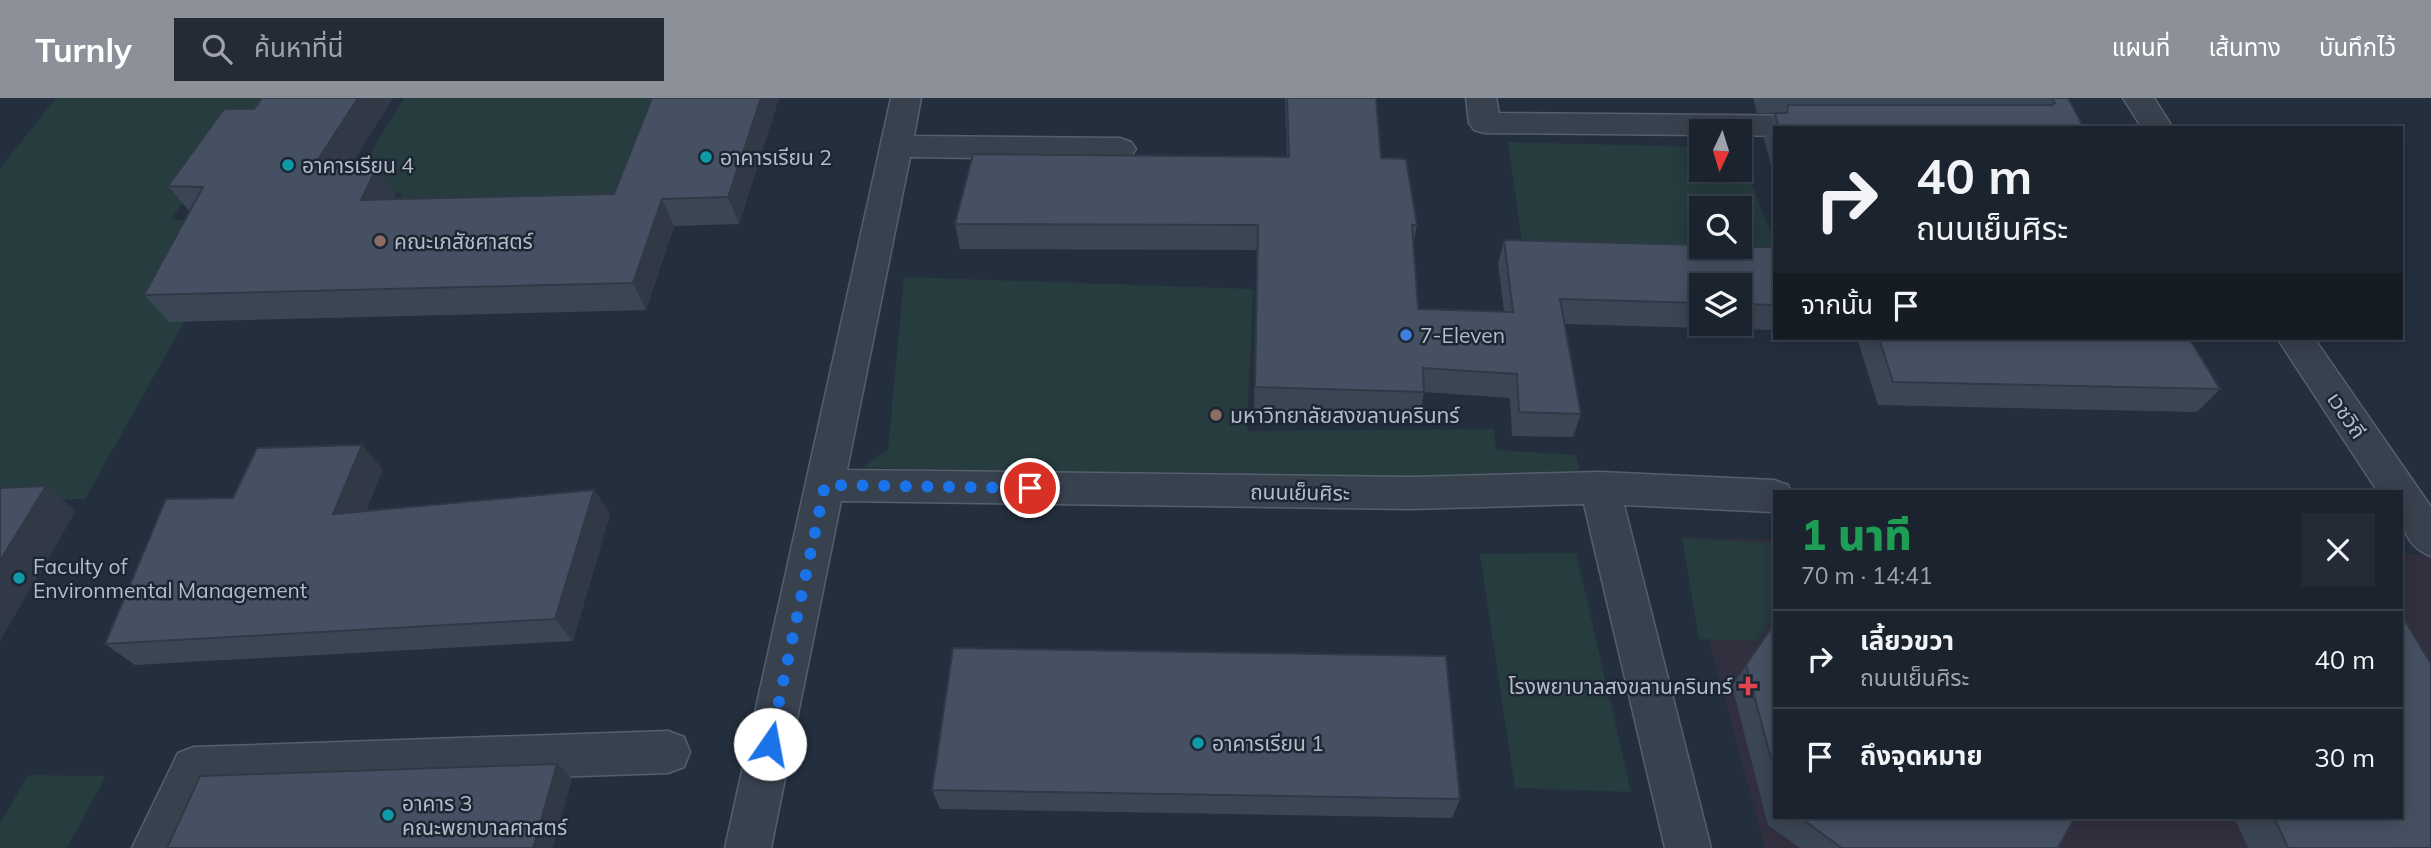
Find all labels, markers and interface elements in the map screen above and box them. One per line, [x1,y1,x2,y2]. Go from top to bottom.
search box [174,18,664,81]
text: Turnly [35,29,132,70]
icon: search [198,30,236,68]
text: ค้นหาที่นี่ [254,31,344,64]
text: แผนที่ [2112,32,2170,62]
text: เส้นทาง [2208,32,2281,62]
text: บันทึกไว้ [2319,32,2396,62]
north arrow [1689,119,1752,182]
map controls [1689,119,1752,336]
place label: อาคารเรียน 2 [720,144,832,170]
text: 40 m [1916,145,2032,206]
marker: อาคารเรียน 2 [698,149,714,165]
place label: อาคารเรียน 4 [302,152,414,178]
icon: right [1801,154,1892,245]
marker: อาคารเรียน 4 [280,157,296,173]
button: search [1689,196,1752,259]
text: ถนนเย็นศิระ [1916,208,2068,248]
place label: คณะเภสัชศาสตร์ [394,228,534,254]
marker: คณะเภสัชศาสตร์ [372,233,388,249]
button: layers [1689,273,1752,336]
icon: arrive [1887,287,1925,325]
text: จากนั้น [1801,288,1873,321]
place label: 7-Eleven [1420,322,1505,348]
marker: 7-Eleven [1398,327,1414,343]
street label: เวชวิถี [2322,387,2372,443]
place label: มหาวิทยาลัยสงขลานครินทร์ [1230,402,1461,428]
marker: มหาวิทยาลัยสงขลานครินทร์ [1208,407,1224,423]
pin [1000,458,1060,518]
icon: arrive [1011,469,1049,507]
street label: ถนนเย็นศิระ [1250,478,1350,506]
text: 1 นาที [1801,508,1912,561]
button: close [2301,513,2375,587]
place label: Faculty of Environmental Management [33,553,307,603]
text: 70 m · 14:41 [1801,561,1933,590]
marker: Faculty of Environmental Management [11,570,27,586]
text: เลี้ยวขวา [1860,624,1954,657]
icon: right [1801,640,1839,678]
text: 40 m [2314,643,2375,676]
text: ถนนเย็นศิระ [1860,663,1969,692]
place label: โรงพยาบาลสงขลานครินทร์ [1508,673,1733,699]
marker: โรงพยาบาลสงขลานครินทร์ [1738,676,1758,696]
position arrow [733,707,807,781]
place label: อาคารเรียน 1 [1212,730,1324,756]
marker: อาคารเรียน 1 [1190,735,1206,751]
icon: arrive [1801,738,1839,776]
text: ถึงจุดหมาย [1860,739,1983,772]
text: 30 m [2314,741,2375,774]
place label: อาคาร 3 คณะพยาบาลศาสตร์ [402,790,568,840]
marker: อาคาร 3 คณะพยาบาลศาสตร์ [380,807,396,823]

